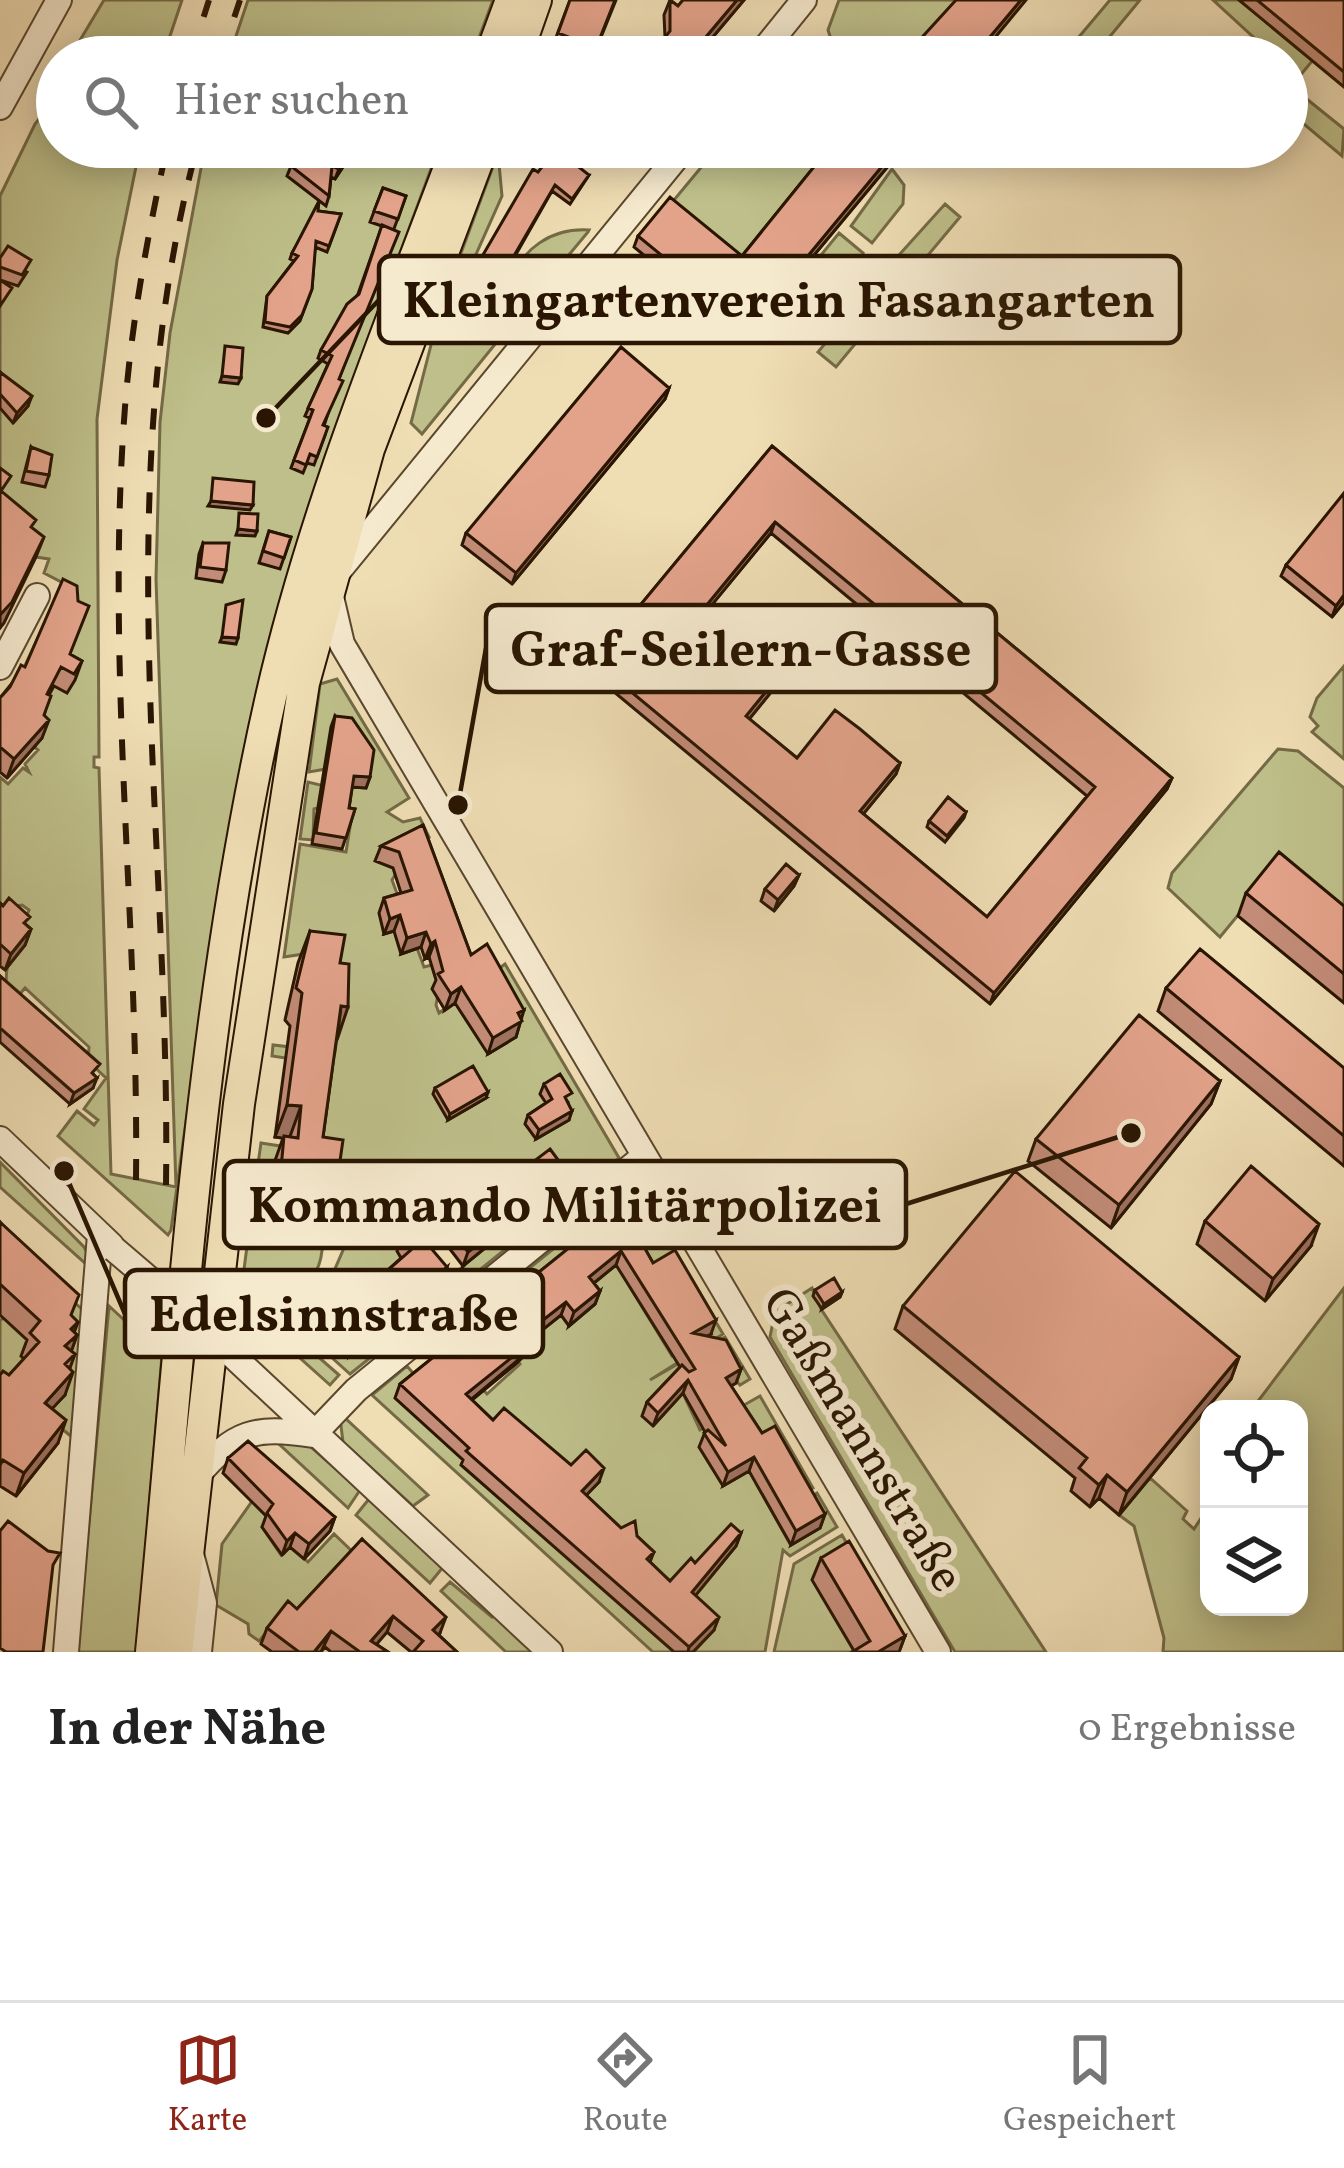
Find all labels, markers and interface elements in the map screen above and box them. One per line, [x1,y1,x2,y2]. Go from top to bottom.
search box [36,36,1308,168]
icon: search [78,69,144,135]
text: Hier suchen [174,71,409,134]
callout: Kleingartenverein Fasangarten [379,256,1180,343]
text: Kleingartenverein Fasangarten [403,268,1155,339]
callout: Graf-Seilern-Gasse [486,605,996,692]
text: Graf-Seilern-Gasse [510,617,972,688]
callout: Kommando Militärpolizei [224,1161,906,1248]
text: Kommando Militärpolizei [248,1173,882,1244]
callout: Edelsinnstraße [125,1270,543,1357]
street label: Gaßmannstraße [744,1276,978,1606]
text: Edelsinnstraße [149,1282,519,1353]
map controls [1200,1400,1308,1616]
button: locate [1200,1400,1308,1508]
button: layers [1200,1508,1308,1616]
text: In der Nähe [48,1695,326,1766]
text: 0 Ergebnisse [1078,1703,1296,1757]
tab: Karte [168,2027,247,2145]
tab: Route [583,2027,668,2145]
tab: Gespeichert [1003,2027,1176,2145]

